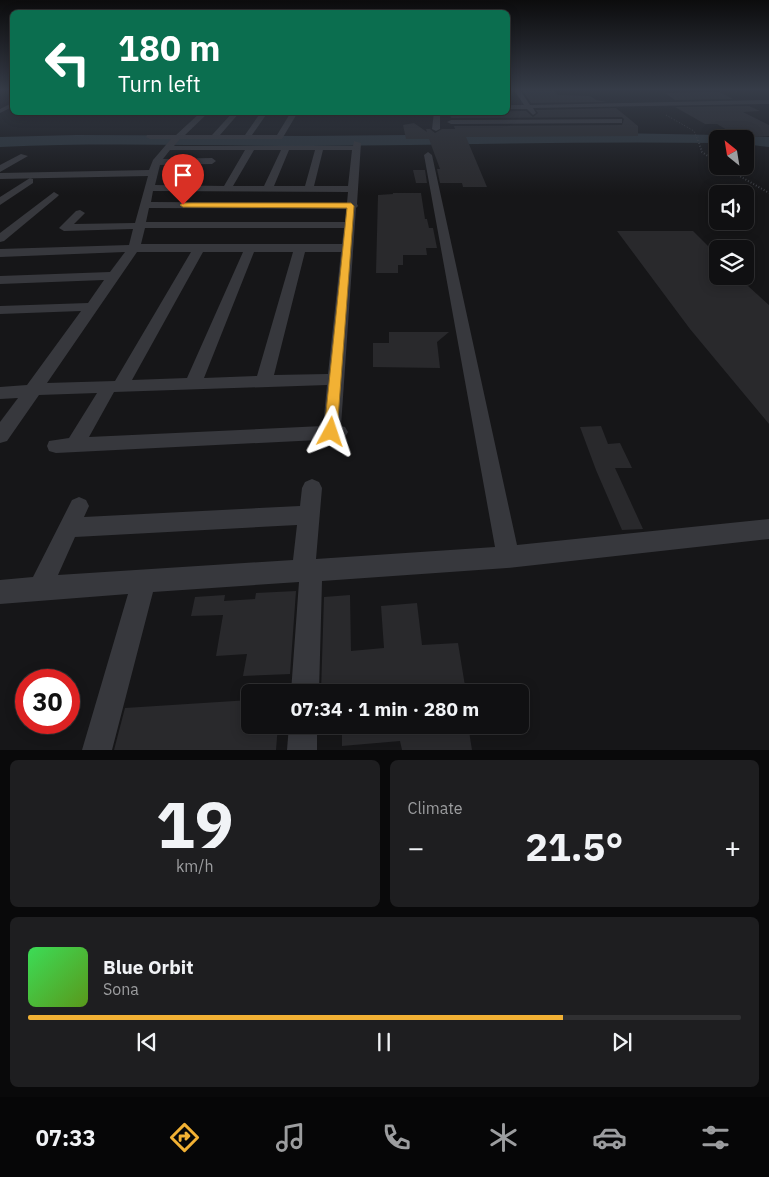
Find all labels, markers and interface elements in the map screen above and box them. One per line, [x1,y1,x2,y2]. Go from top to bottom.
text: 180 m [118,25,221,71]
icon: left [35,30,100,95]
text: Turn left [118,69,201,98]
north arrow [709,130,754,175]
map controls [709,130,754,285]
pin [162,154,204,205]
icon: arrive [169,161,197,189]
button: sound [709,185,754,230]
button: layers [709,240,754,285]
position arrow [304,405,356,457]
speed limit sign: 30 [15,669,80,734]
text: 07:34 · 1 min · 280 m [291,697,479,721]
text: 19 [156,781,234,866]
text: Climate [408,798,463,818]
text: 21.5° [525,822,623,871]
text: − [408,829,424,866]
text: + [724,829,741,866]
text: km/h [176,856,214,876]
text: Blue Orbit [103,955,193,979]
text: Sona [103,979,139,999]
icon: previous [133,1028,161,1056]
icon: pause [370,1028,398,1056]
icon: next [608,1028,636,1056]
icon: directions [167,1120,202,1155]
icon: music [273,1120,308,1155]
icon: phone [379,1120,414,1155]
icon: climate [486,1120,521,1155]
icon: car [592,1120,627,1155]
icon: filters [698,1120,733,1155]
text: 07:33 [36,1123,96,1152]

